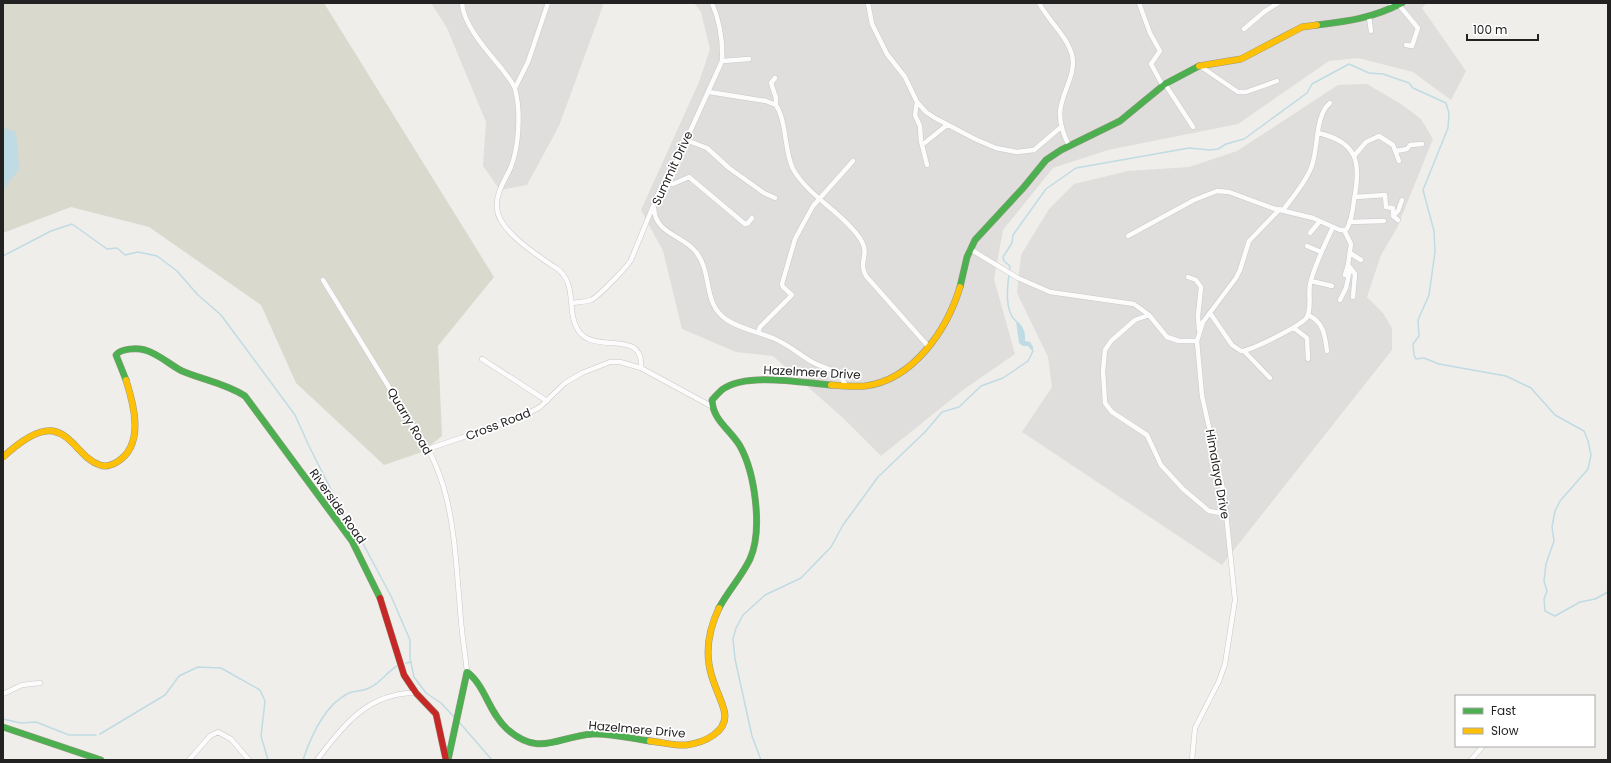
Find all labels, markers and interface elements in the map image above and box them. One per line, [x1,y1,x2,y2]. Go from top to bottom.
scale bar [1467,16,1538,42]
text: 100 m [1473,21,1507,38]
street label: Summit Drive [647,128,697,208]
street label: Hazelmere Drive [763,361,861,383]
street label: Quarry Road [383,384,437,458]
street label: Cross Road [463,404,533,444]
street label: Himalaya Drive [1202,428,1234,520]
street label: Riverside Road [306,465,370,547]
legend [1455,695,1595,747]
text: Fast [1491,702,1516,719]
street label: Hazelmere Drive [588,716,686,742]
text: Slow [1491,722,1519,739]

